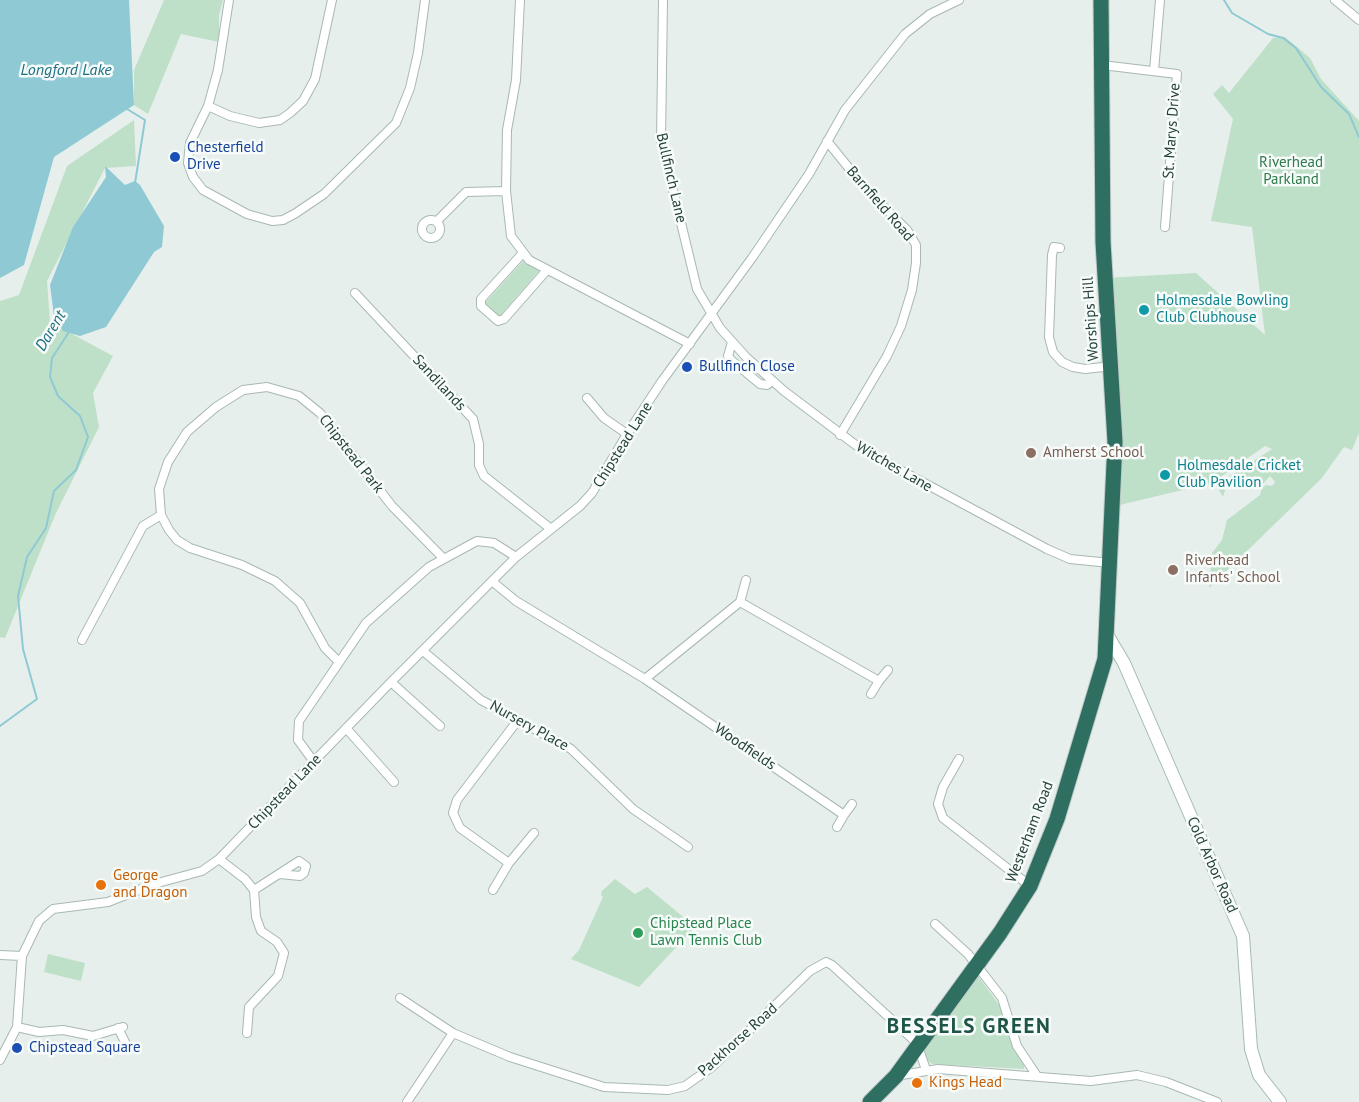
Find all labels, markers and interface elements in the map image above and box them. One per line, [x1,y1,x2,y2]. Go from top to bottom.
water label: Longford Lake [20,60,112,80]
street label: St. Marys Drive [1160,83,1184,179]
street label: Bullfinch Lane [652,131,690,225]
place label: Chesterfield Drive [187,139,264,174]
marker: Chesterfield Drive [168,150,182,164]
park label: Riverhead Parkland [1259,154,1323,189]
street label: Barnfield Road [843,163,917,245]
street label: Worships Hill [1079,276,1103,362]
place label: Holmesdale Bowling Club Clubhouse [1156,292,1288,327]
marker: Holmesdale Bowling Club Clubhouse [1137,303,1151,317]
water label: Darent [32,307,70,355]
street label: Sandilands [409,351,469,415]
place label: Bullfinch Close [699,358,795,376]
marker: Bullfinch Close [680,360,694,374]
street label: Chipstead Lane [589,399,657,491]
street label: Chipstead Park [315,411,387,497]
street label: Witches Lane [853,438,935,496]
place label: Amherst School [1043,444,1144,462]
marker: Amherst School [1024,446,1038,460]
place label: Holmesdale Cricket Club Pavilion [1177,457,1301,492]
marker: Holmesdale Cricket Club Pavilion [1158,468,1172,482]
place label: Riverhead Infants' School [1185,552,1280,587]
marker: Riverhead Infants' School [1166,563,1180,577]
street label: Nursery Place [486,697,572,755]
street label: Woodfields [711,720,779,774]
street label: Chipstead Lane [244,751,326,833]
street label: Westerham Road [1002,779,1058,885]
street label: Cold Arbor Road [1183,814,1241,916]
place label: George and Dragon [113,867,187,902]
marker: George and Dragon [94,878,108,892]
place label: Chipstead Place Lawn Tennis Club [650,915,762,950]
marker: Chipstead Place Lawn Tennis Club [631,926,645,940]
street label: Packhorse Road [695,1000,781,1080]
district label: BESSELS GREEN [887,1014,1051,1040]
place label: Chipstead Square [29,1039,141,1057]
marker: Chipstead Square [10,1041,24,1055]
place label: Kings Head [929,1074,1002,1092]
marker: Kings Head [910,1076,924,1090]

